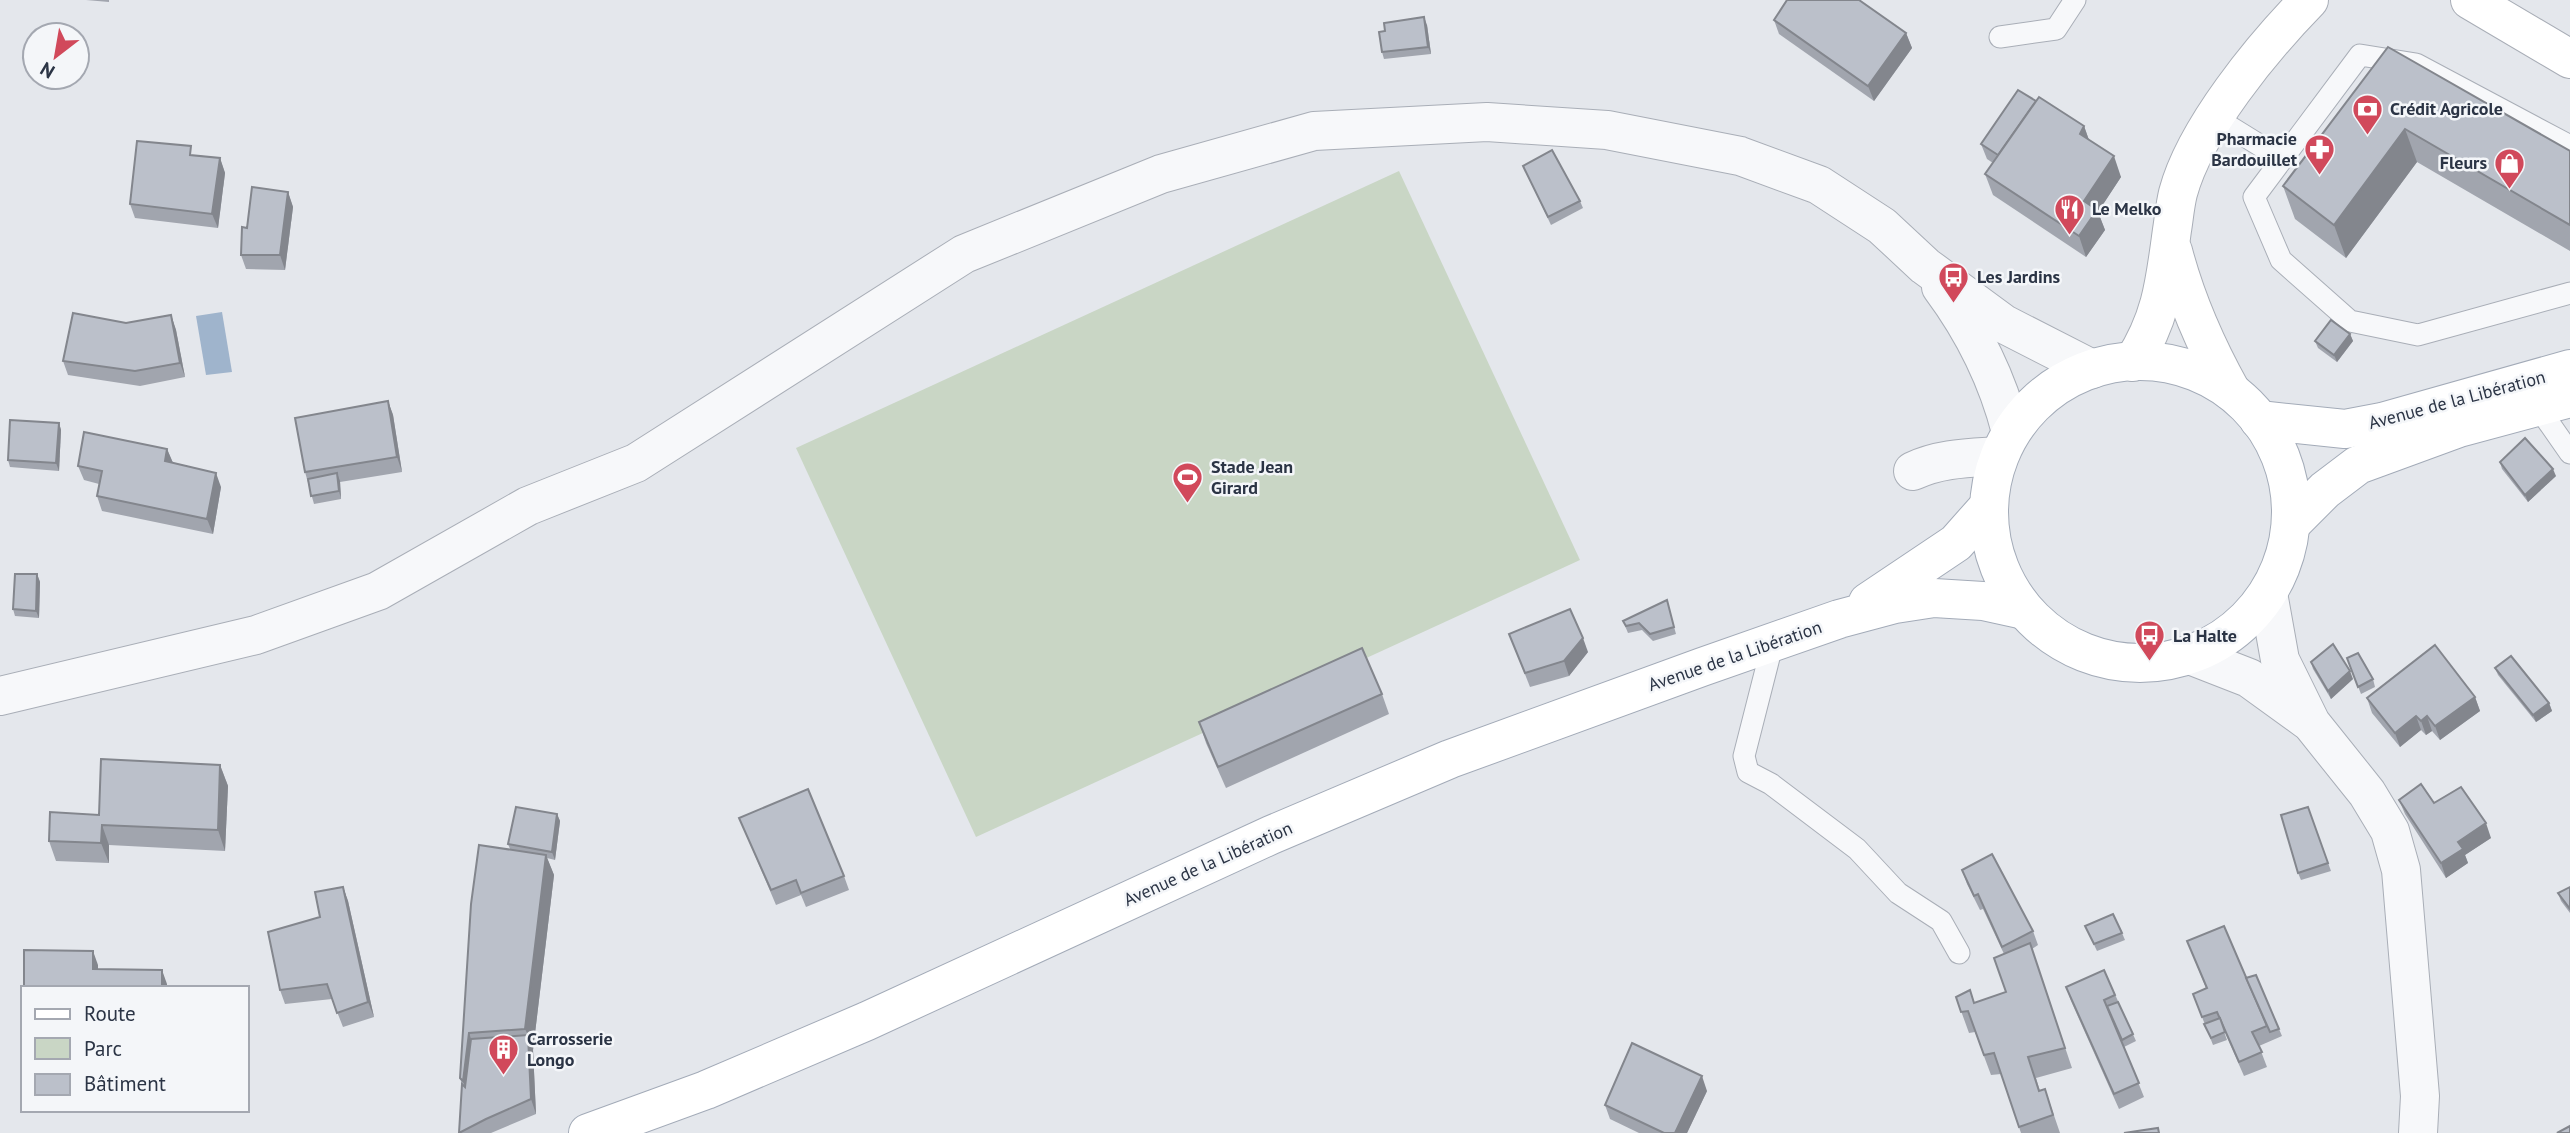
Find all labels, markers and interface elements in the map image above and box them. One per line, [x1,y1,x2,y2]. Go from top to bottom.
north arrow [21,21,91,91]
text: N [36,57,59,84]
bank icon: Crédit Agricole [2350,92,2384,136]
place label: Crédit Agricole [2390,97,2503,120]
place label: Pharmacie Bardouillet [2211,127,2298,171]
pharmacy icon: Pharmacie Bardouillet [2303,132,2337,176]
shop icon: Fleurs [2493,146,2527,190]
place label: Fleurs [2440,151,2487,174]
restaurant icon: Le Melko [2052,192,2086,236]
place label: Le Melko [2092,197,2162,220]
bus stop icon: Les Jardins [1937,260,1971,304]
place label: Les Jardins [1977,265,2061,288]
street label: Avenue de la Libération [2366,365,2548,434]
place label: Stade Jean Girard [1211,455,1293,499]
sports icon: Stade Jean Girard [1171,460,1205,504]
street label: Avenue de la Libération [1645,615,1825,696]
bus stop icon: La Halte [2133,619,2167,663]
place label: La Halte [2173,624,2237,647]
street label: Avenue de la Libération [1120,816,1296,911]
legend [21,986,248,1112]
text: Route [84,1000,136,1027]
place label: Carrosserie Longo [527,1027,613,1071]
building icon: Carrosserie Longo [487,1032,521,1076]
text: Parc [84,1035,122,1062]
text: Bâtiment [84,1070,166,1097]

